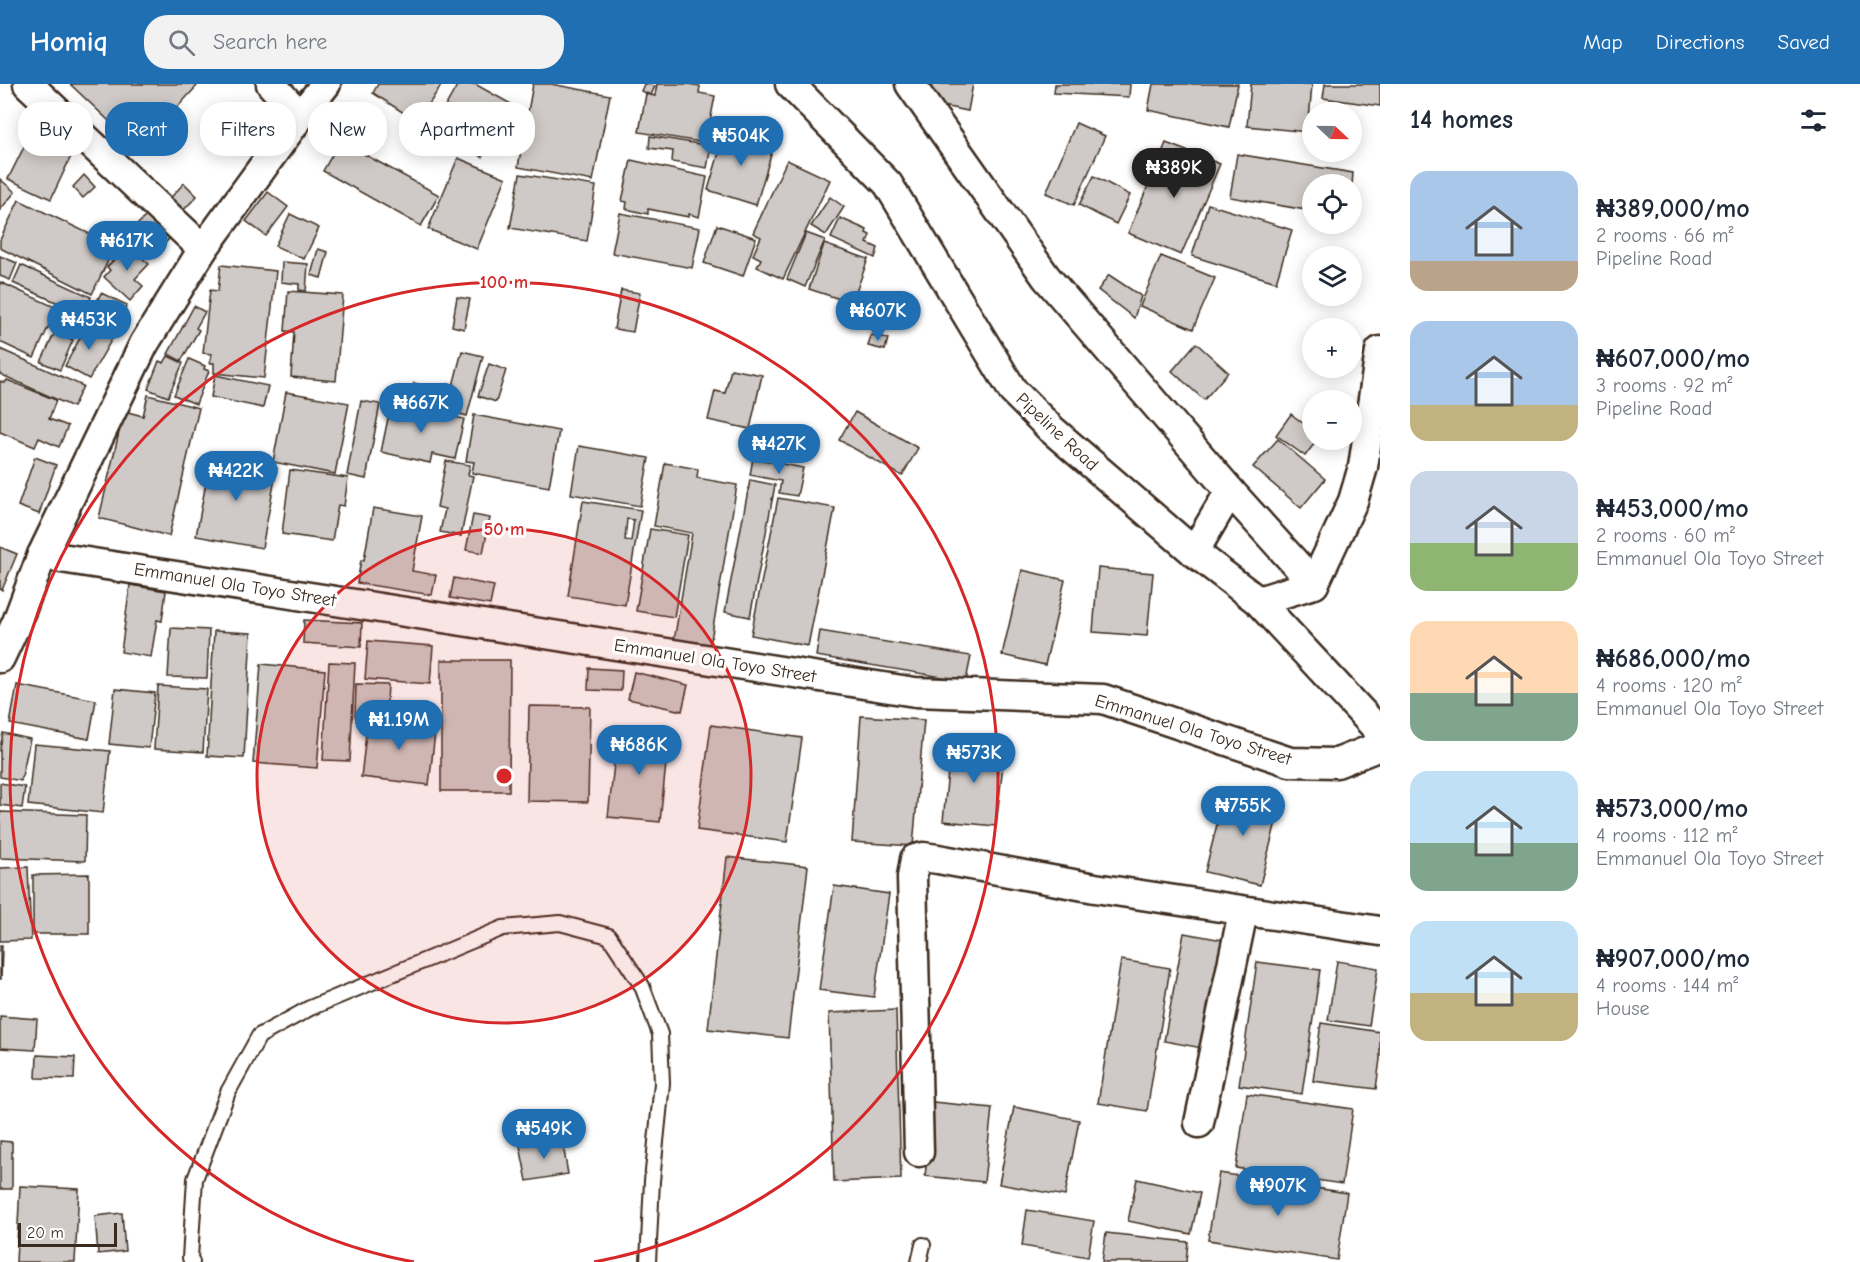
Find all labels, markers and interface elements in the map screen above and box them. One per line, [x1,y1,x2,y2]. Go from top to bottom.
search box [144,15,564,69]
text: Homiq [30,26,108,58]
icon: search [165,26,198,59]
text: Search here [213,29,327,55]
text: Map [1583,30,1623,54]
text: Directions [1656,30,1745,54]
text: Saved [1778,30,1830,54]
chip: Buy [18,102,93,156]
chip: Rent [105,102,188,156]
chip: Filters [200,102,296,156]
chip: New [308,102,387,156]
chip: Apartment [399,102,535,156]
north arrow [1302,102,1362,162]
map controls [1302,102,1362,450]
icon: filters [1797,104,1830,137]
text: 14 homes [1410,105,1513,135]
pin: ₦504K [699,116,783,167]
text: ₦504K [712,124,770,147]
pin: ₦389K [1132,148,1216,199]
text: ₦389K [1146,156,1202,179]
button: locate [1302,174,1362,234]
text: ₦389,000/mo [1596,194,1750,224]
icon: home [1458,195,1530,267]
pin: ₦617K [85,221,169,272]
text: 2 rooms · 66 m² [1596,224,1734,247]
text: ₦617K [100,229,154,252]
button: layers [1302,246,1362,306]
text: Pipeline Road [1596,247,1712,270]
text: 100 m [480,272,528,293]
pin: ₦607K [836,291,920,342]
text: ₦607K [850,299,906,322]
pin: ₦453K [47,300,131,351]
text: ₦453K [61,308,117,331]
button: + [1302,318,1362,378]
text: ₦607,000/mo [1596,344,1750,374]
icon: home [1458,345,1530,417]
text: 3 rooms · 92 m² [1596,374,1733,397]
pin: ₦667K [379,383,463,434]
street label: Pipeline Road [1012,389,1102,475]
button: − [1302,390,1362,450]
text: ₦667K [393,391,449,414]
text: Pipeline Road [1596,397,1712,420]
pin: ₦427K [737,424,821,475]
text: ₦427K [752,432,806,455]
pin: ₦422K [194,451,278,502]
text: ₦422K [208,459,264,482]
text: ₦453,000/mo [1596,494,1749,524]
icon: home [1458,495,1530,567]
text: 50 m [484,519,524,540]
text: 2 rooms · 60 m² [1596,524,1735,547]
text: Emmanuel Ola Toyo Street [1596,547,1823,570]
street label: Emmanuel Ola Toyo Street [132,559,338,611]
street label: Emmanuel Ola Toyo Street [612,635,818,687]
text: ₦686,000/mo [1596,644,1750,674]
icon: home [1458,645,1530,717]
text: 4 rooms · 120 m² [1596,674,1742,697]
street label: Emmanuel Ola Toyo Street [1092,690,1295,770]
text: Emmanuel Ola Toyo Street [1596,697,1823,720]
pin: ₦1.19M [350,700,448,751]
text: ₦1.19M [369,708,429,731]
pin: ₦686K [597,725,681,776]
text: ₦686K [611,733,667,756]
pin: ₦573K [932,733,1016,784]
text: ₦573K [946,741,1002,764]
centre of rings [494,766,514,786]
pin: ₦755K [1201,786,1285,837]
text: ₦755K [1215,794,1271,817]
text: ₦573,000/mo [1596,794,1748,824]
icon: home [1458,795,1530,867]
text: 4 rooms · 112 m² [1596,824,1737,847]
text: Emmanuel Ola Toyo Street [1596,847,1823,870]
text: ₦907,000/mo [1596,944,1750,974]
icon: home [1458,945,1530,1017]
text: 4 rooms · 144 m² [1596,974,1738,997]
text: House [1596,997,1650,1020]
pin: ₦549K [502,1109,586,1160]
text: ₦549K [516,1117,572,1140]
pin: ₦907K [1236,1166,1320,1217]
text: ₦907K [1250,1174,1306,1197]
scale bar [18,1220,117,1248]
text: 20 m [27,1224,64,1242]

